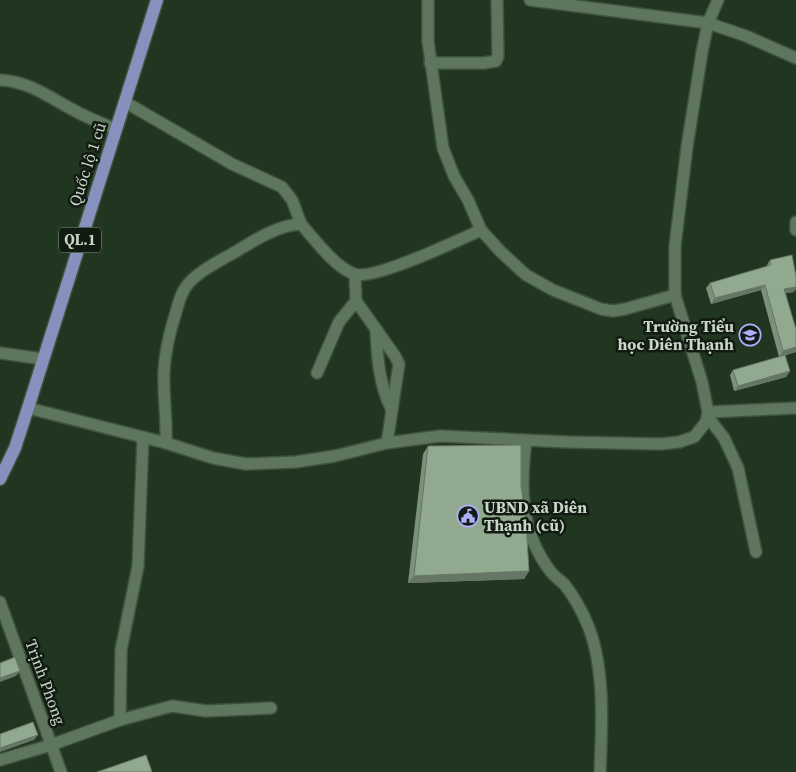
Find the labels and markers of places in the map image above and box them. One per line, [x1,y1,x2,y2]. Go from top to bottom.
place label: Trường Tiểu học Diên Thạnh [617,315,734,355]
school or university icon: Trường Tiểu học Diên Thạnh [738,323,762,347]
place label: UBND xã Diên Thạnh (cũ) [484,496,587,536]
public building icon: UBND xã Diên Thạnh (cũ) [456,504,480,528]

